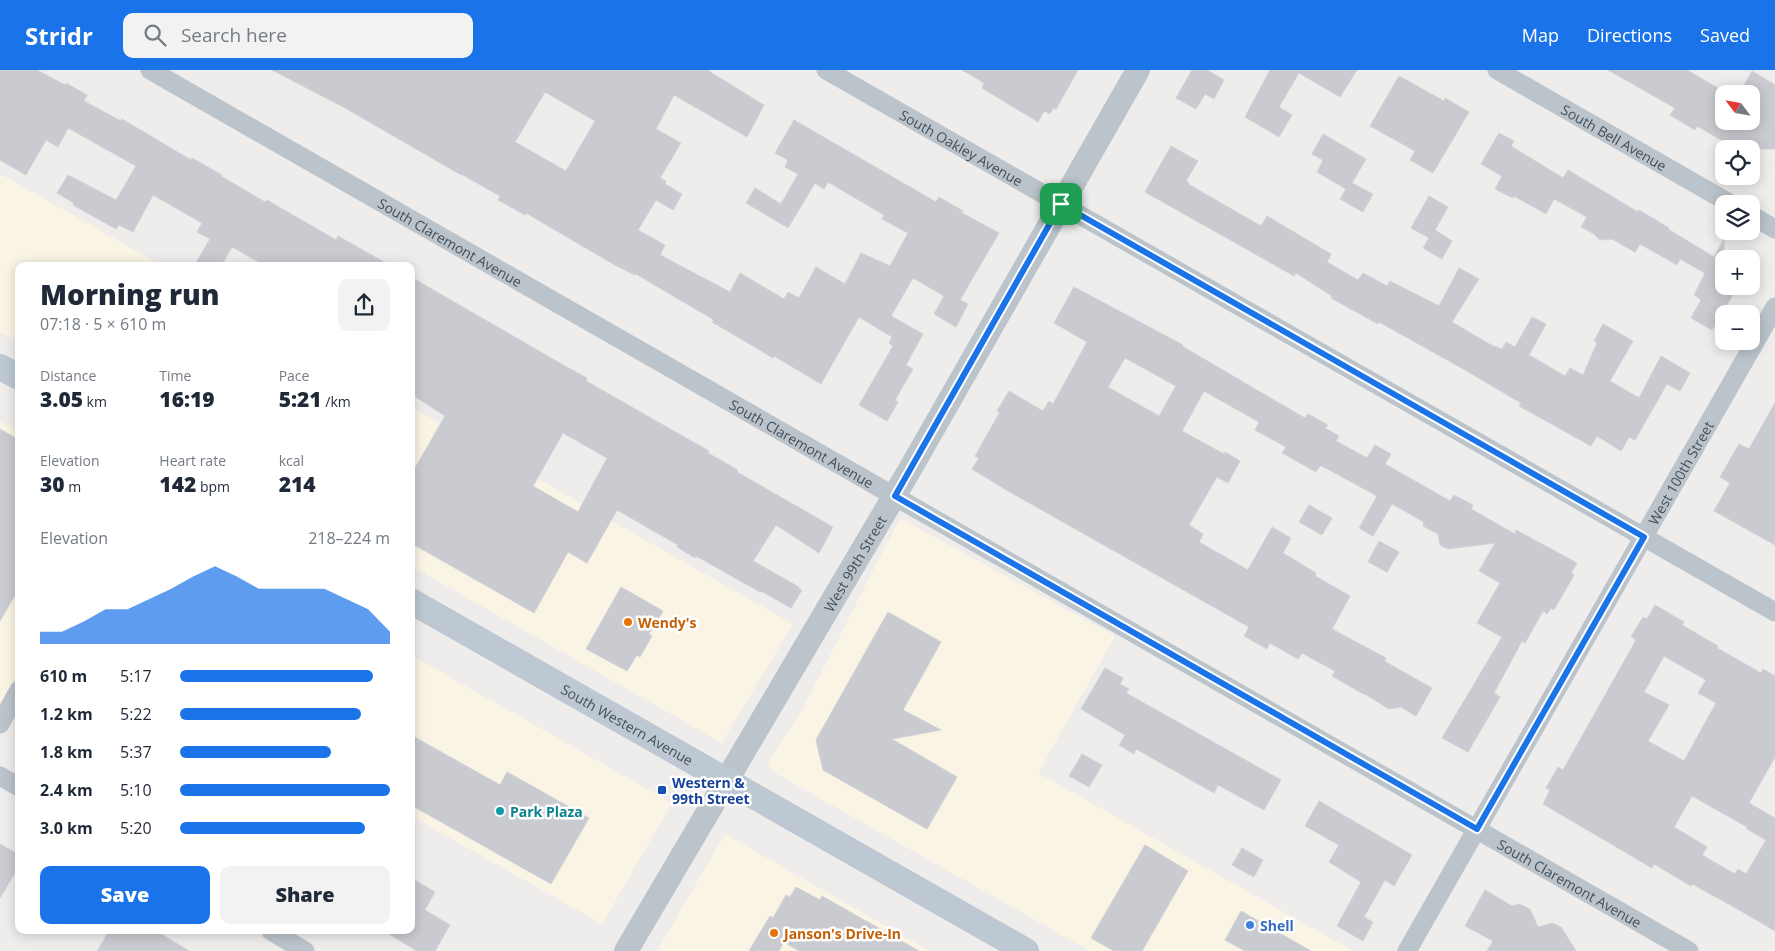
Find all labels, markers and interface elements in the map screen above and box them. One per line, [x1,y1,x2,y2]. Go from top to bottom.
search box [123,13,473,58]
text: Stridr [25,19,93,52]
icon: search [141,21,169,49]
text: Search here [181,22,287,48]
text: Map [1522,23,1559,47]
text: Directions [1587,23,1672,47]
text: Saved [1700,23,1750,47]
north arrow [1715,85,1760,130]
map controls [1715,85,1760,350]
street label: South Bell Avenue [1558,99,1670,175]
street label: South Oakley Avenue [896,105,1027,190]
button: locate [1715,140,1760,185]
pin [1040,183,1082,225]
icon: arrive [1047,190,1075,218]
street label: South Claremont Avenue [375,193,526,291]
button: layers [1715,195,1760,240]
button: + [1715,250,1760,295]
text: Morning run [40,275,220,313]
button: share [338,279,390,331]
button: − [1715,305,1760,350]
text: 07:18 · 5 × 610 m [40,313,166,335]
text: Distance [40,366,96,385]
text: Time [159,366,191,385]
text: Pace [279,366,309,385]
text: 3.05 [40,385,83,413]
text: 16:19 [159,385,215,413]
text: 5:21 [279,385,322,413]
text: km [83,392,107,411]
text: /km [322,392,351,411]
street label: South Claremont Avenue [726,394,877,492]
street label: West 100th Street [1643,417,1718,528]
text: Elevation [40,451,99,470]
text: Heart rate [159,451,226,470]
text: kcal [279,451,304,470]
text: 30 [40,470,65,498]
text: 142 [159,470,196,498]
text: 214 [279,470,316,498]
text: m [65,477,81,496]
text: bpm [196,477,230,496]
street label: West 99th Street [819,512,890,615]
text: Elevation [40,527,108,549]
text: 218–224 m [308,527,390,549]
place label: Wendy's [638,613,697,632]
marker: Wendy's [622,616,634,628]
text: 610 m [40,665,87,687]
text: 5:17 [120,665,152,687]
street label: South Western Avenue [558,679,697,769]
text: 1.2 km [40,703,93,725]
text: 5:22 [120,703,152,725]
text: 1.8 km [40,741,93,763]
text: 5:37 [120,741,152,763]
place label: Western & 99th Street [672,773,750,808]
text: 2.4 km [40,779,93,801]
text: 5:10 [120,779,152,801]
marker: Western & 99th Street [656,784,668,796]
place label: Park Plaza [510,802,583,821]
marker: Park Plaza [494,805,506,817]
text: 3.0 km [40,817,93,839]
text: 5:20 [120,817,152,839]
street label: South Claremont Avenue [1494,834,1645,932]
button: Save [40,866,210,924]
button: Share [220,866,390,924]
place label: Shell [1260,916,1294,935]
marker: Shell [1244,919,1256,931]
place label: Janson's Drive-In [782,924,901,943]
marker: Janson's Drive-In [768,927,780,939]

